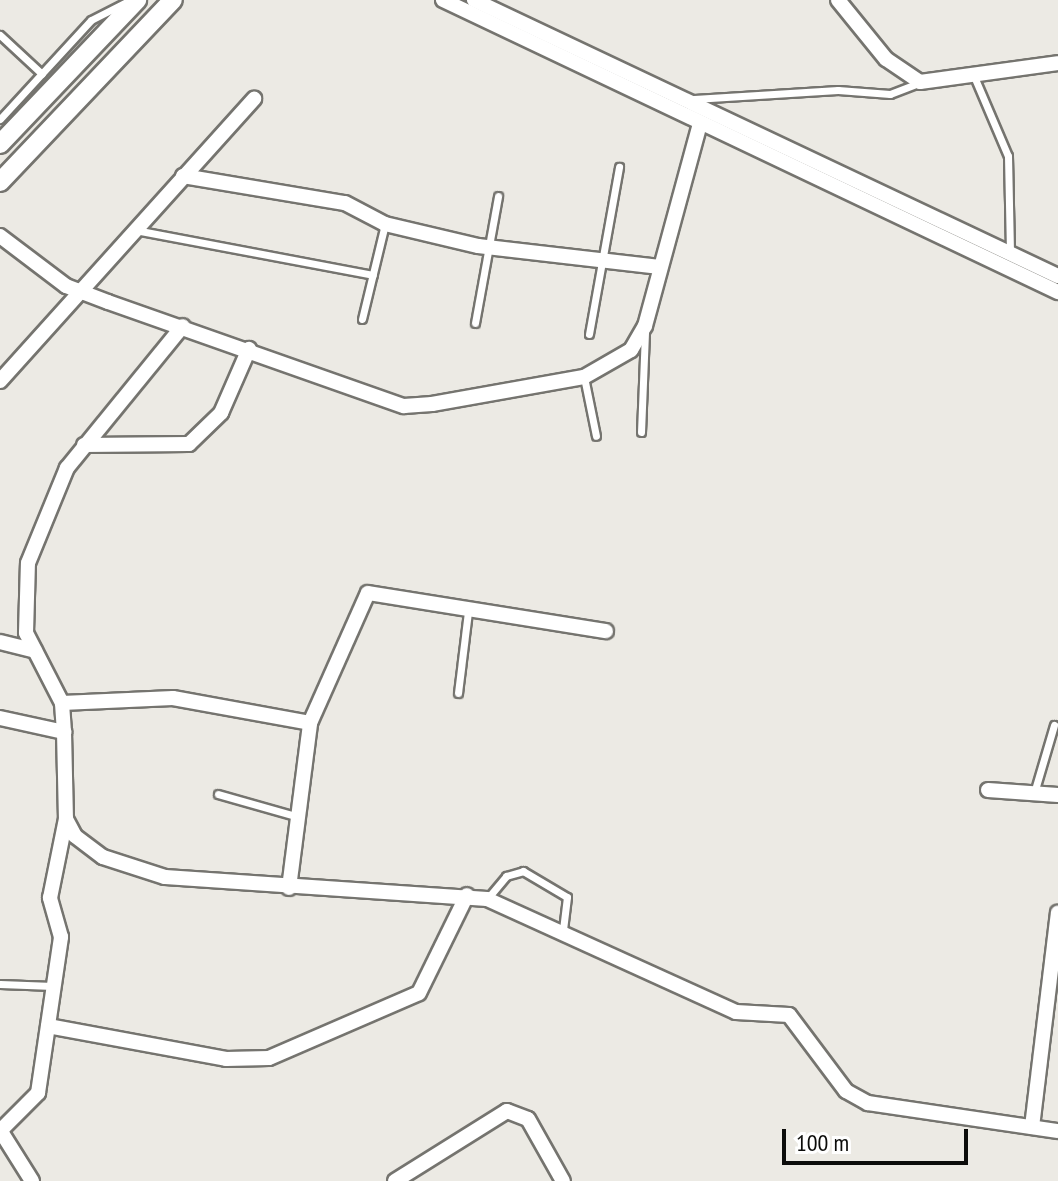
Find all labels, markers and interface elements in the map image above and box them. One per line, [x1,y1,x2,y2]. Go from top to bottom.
scale bar [786,1113,972,1163]
text: 100 m [796,1127,849,1158]

